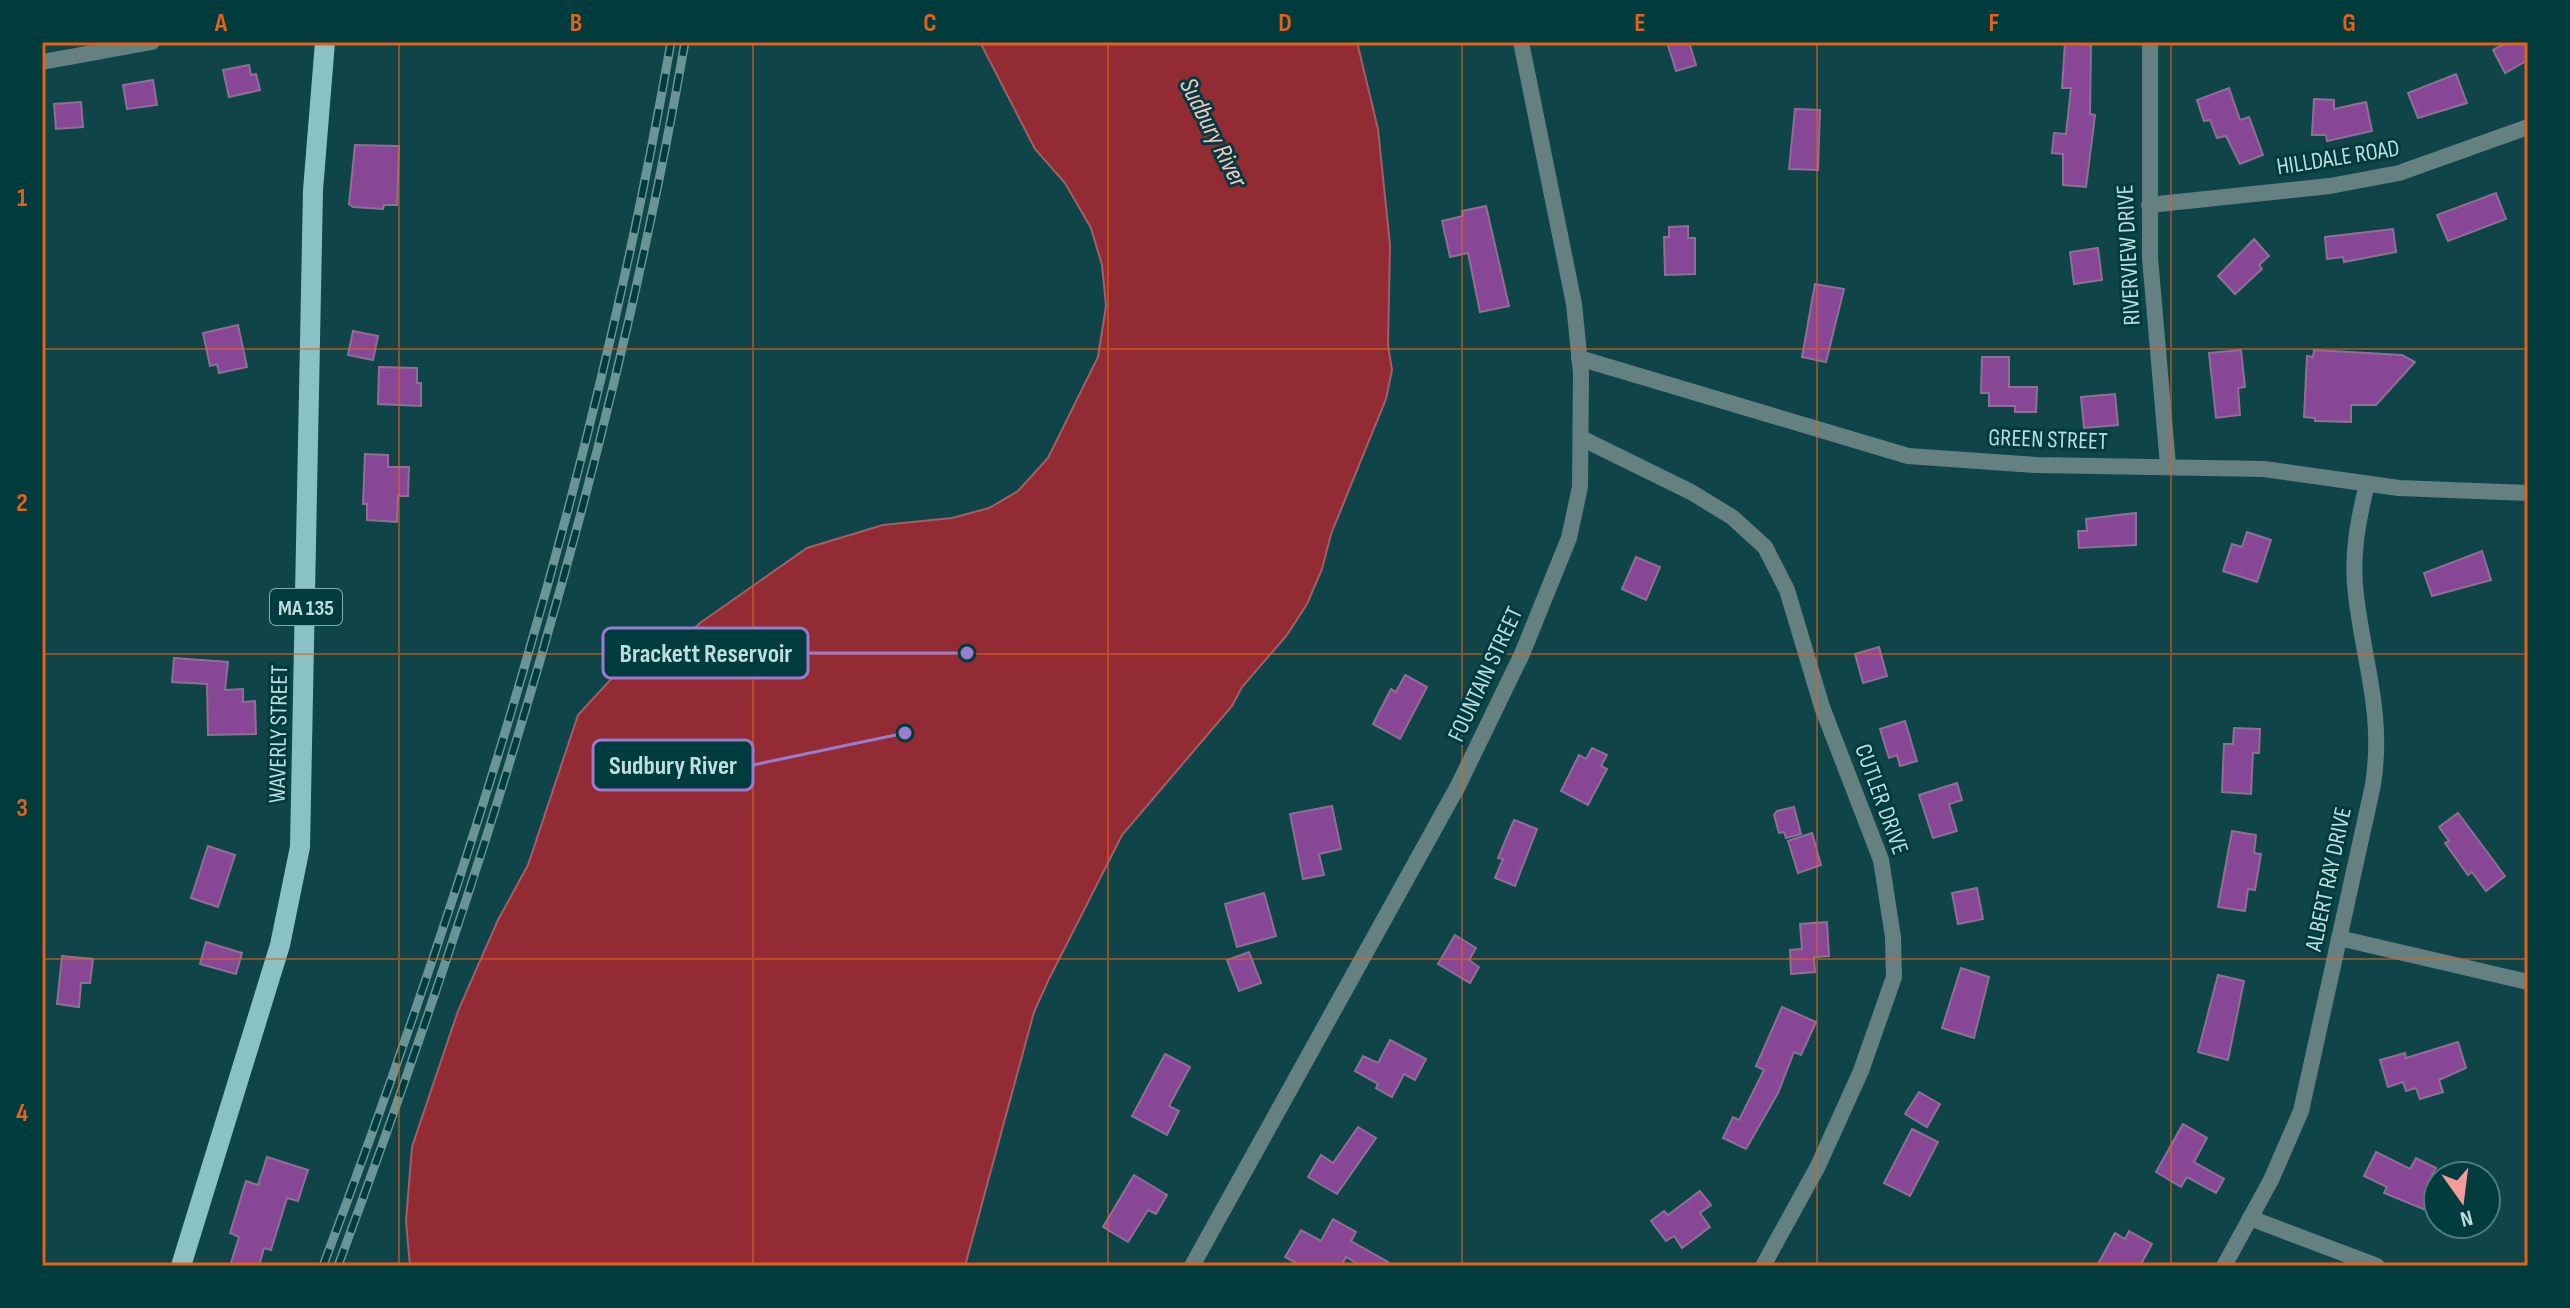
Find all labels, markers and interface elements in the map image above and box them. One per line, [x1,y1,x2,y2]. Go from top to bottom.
text: A [214,8,228,39]
text: B [570,8,582,39]
text: C [923,8,937,39]
text: D [1278,8,1292,39]
text: E [1634,8,1646,39]
text: F [1989,8,2000,39]
text: G [2342,8,2356,39]
water label: Sudbury River [1172,73,1254,194]
street label: HILLDALE ROAD [2275,133,2402,182]
text: 1 [17,183,27,214]
street label: RIVERVIEW DRIVE [2110,184,2147,326]
street label: GREEN STREET [1988,423,2108,456]
text: 2 [16,488,28,519]
road number: MA 135 [270,589,342,625]
street label: FOUNTAIN STREET [1442,602,1529,746]
callout: Brackett Reservoir [603,628,808,678]
text: Brackett Reservoir [620,639,792,670]
street label: WAVERLY STREET [263,664,294,803]
callout: Sudbury River [593,740,753,790]
street label: CUTLER DRIVE [1848,740,1915,858]
text: Sudbury River [609,751,737,782]
text: 3 [16,793,28,824]
street label: ALBERT RAY DRIVE [2299,804,2358,955]
text: 4 [16,1098,28,1129]
north arrow [2422,1160,2502,1240]
text: N [2458,1203,2475,1232]

